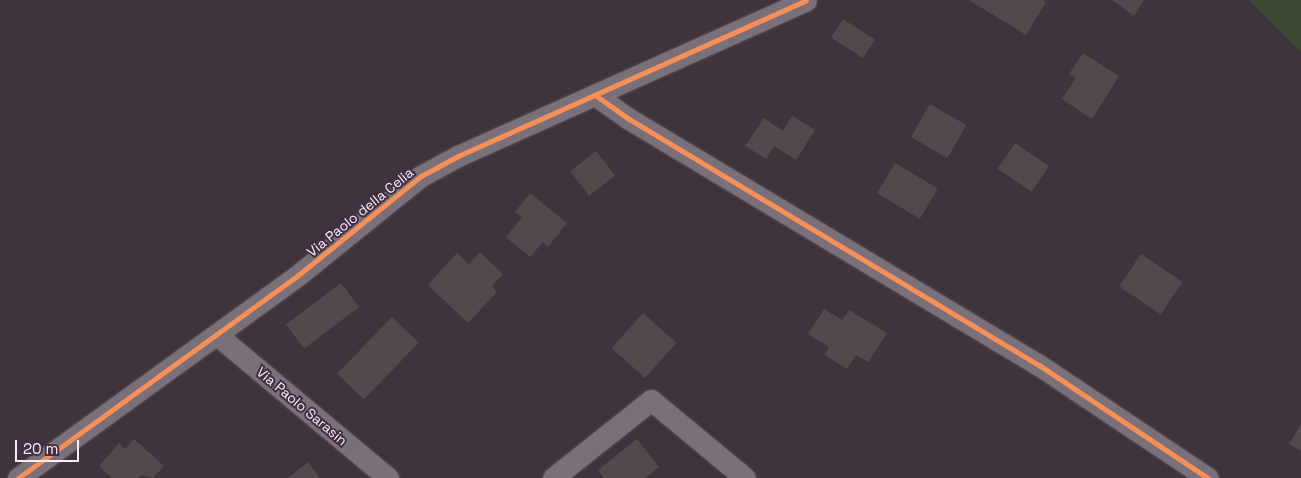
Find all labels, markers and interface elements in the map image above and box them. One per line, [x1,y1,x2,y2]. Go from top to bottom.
street label: Via Paolo della Celia [303,164,417,260]
street label: Via Paolo Sarasin [253,363,351,449]
scale bar [18,430,81,462]
text: 20 m [23,439,58,458]

